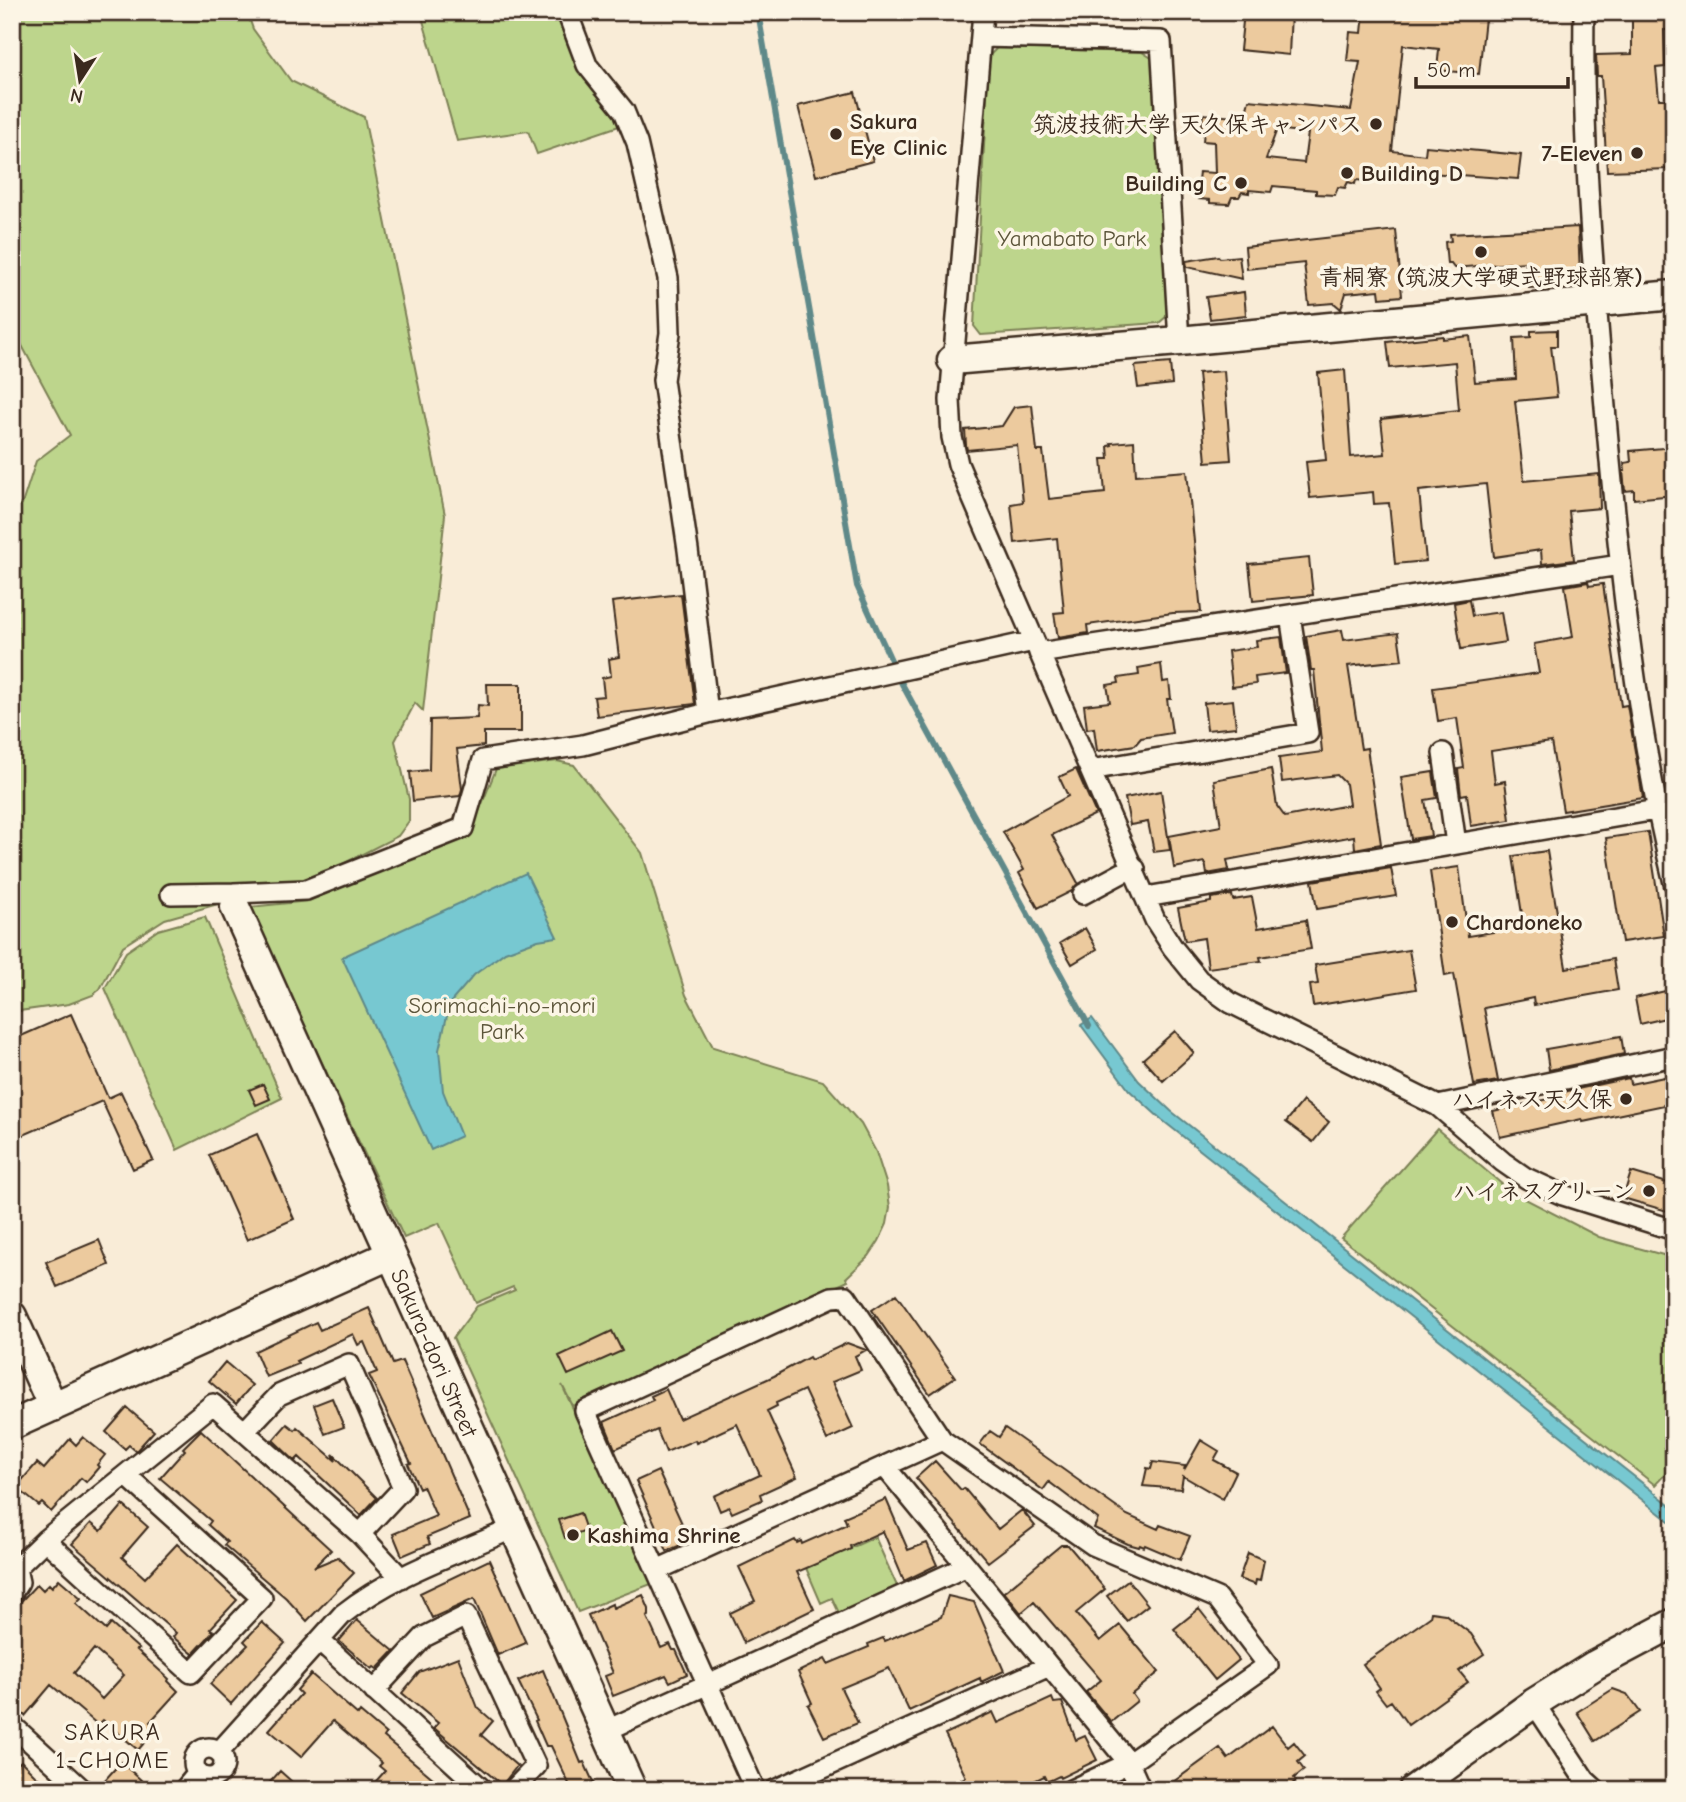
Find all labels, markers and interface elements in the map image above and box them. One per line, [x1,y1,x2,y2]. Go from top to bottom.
north arrow [46,46,116,116]
scale bar [1416,46,1569,90]
text: 50 m [1427,58,1476,82]
text: N [68,84,85,108]
place label: Sakura Eye Clinic [850,108,947,161]
place label: 筑波技術大学 天久保キャンパス [1033,111,1362,138]
marker: 筑波技術大学 天久保キャンパス [1368,116,1384,132]
marker: Sakura Eye Clinic [828,126,844,142]
place label: 7-Eleven [1542,140,1623,167]
marker: 7-Eleven [1629,145,1645,161]
place label: Building D [1361,160,1463,187]
marker: Building D [1339,165,1355,181]
place label: Building C [1125,170,1227,197]
marker: Building C [1233,175,1249,191]
park label: Yamabato Park [997,225,1147,252]
marker: 青桐寮 (筑波大学硬式野球部寮) [1473,244,1489,260]
place label: 青桐寮 (筑波大学硬式野球部寮) [1319,264,1643,291]
place label: Chardoneko [1466,909,1583,936]
marker: Chardoneko [1444,914,1460,930]
park label: Sorimachi-no-mori Park [408,992,596,1045]
place label: ハイネス天久保 [1451,1086,1612,1113]
marker: ハイネス天久保 [1618,1091,1634,1107]
place label: ハイネスグリーン [1453,1178,1635,1205]
marker: ハイネスグリーン [1641,1183,1657,1199]
street label: Sakura-dori Street [385,1265,484,1443]
place label: Kashima Shrine [587,1522,741,1549]
marker: Kashima Shrine [565,1527,581,1543]
district label: SAKURA 1-CHOME [55,1718,171,1774]

